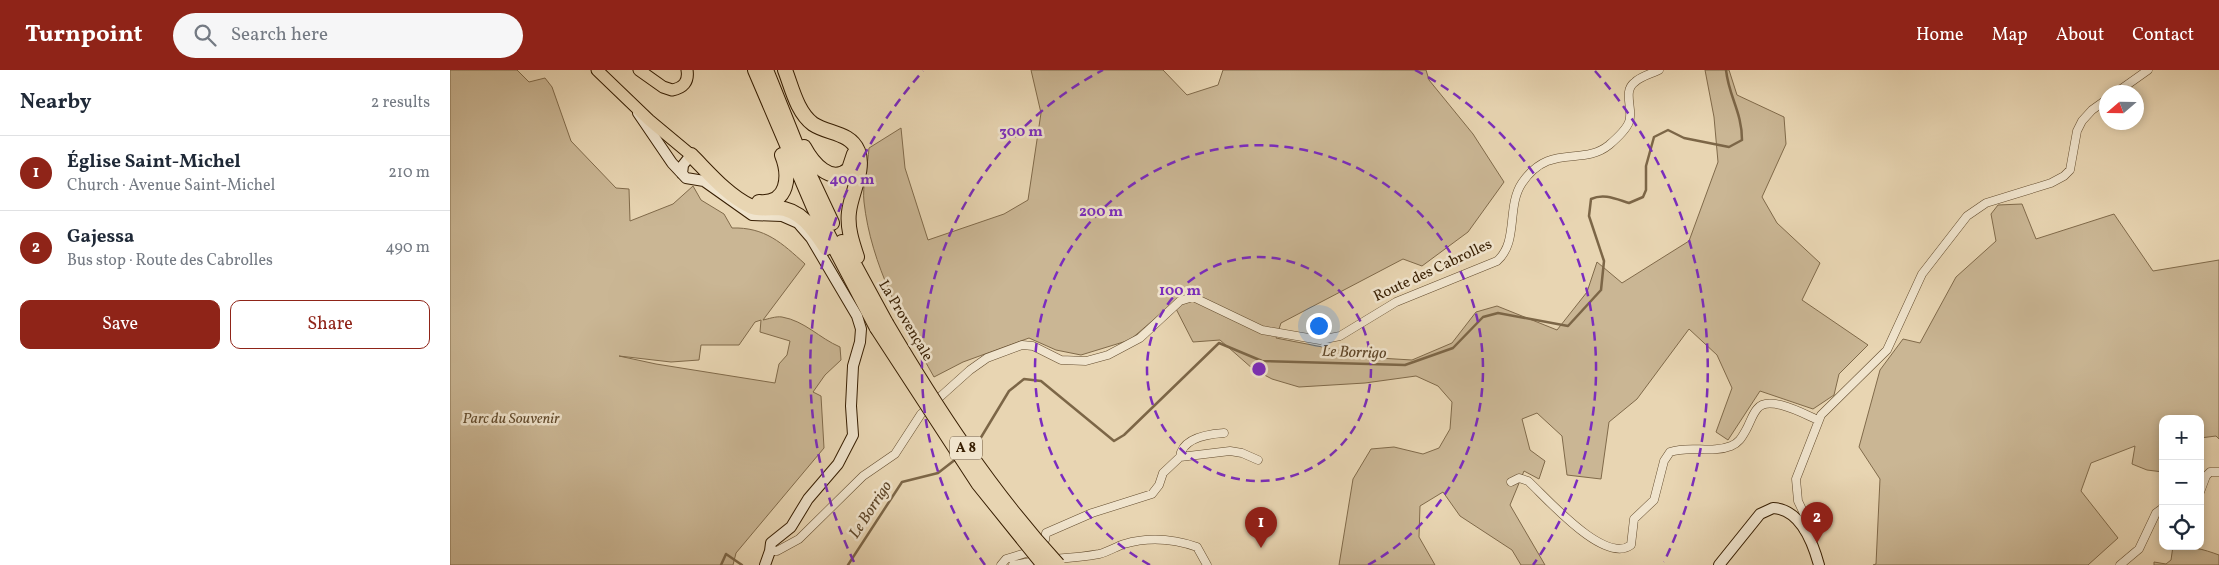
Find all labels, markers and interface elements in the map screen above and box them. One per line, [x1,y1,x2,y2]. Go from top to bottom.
search box [173,13,523,58]
text: Turnpoint [25,18,143,52]
icon: search [191,21,219,49]
text: Search here [231,22,328,48]
text: Home [1916,23,1964,48]
text: Map [1992,23,2028,48]
text: About [2056,23,2104,48]
text: Contact [2132,23,2194,48]
north arrow [2099,85,2144,130]
text: Nearby [20,88,91,117]
text: 2 results [371,92,430,114]
text: 300 m [999,122,1043,143]
text: Église Saint-Michel [67,149,241,175]
text: 1 [33,162,39,184]
text: 210 m [388,162,430,184]
text: 400 m [830,170,875,191]
text: Church · Avenue Saint-Michel [67,175,275,197]
text: 200 m [1079,202,1123,223]
text: Gajessa [67,224,134,250]
street label: Route des Cabrolles [1370,234,1496,308]
text: 2 [32,237,40,259]
text: 490 m [385,237,430,259]
text: Bus stop · Route des Cabrolles [67,250,273,272]
street label: La Provençale [872,276,938,366]
text: 100 m [1159,281,1202,302]
button: Save [20,300,220,349]
button: Share [230,300,430,349]
your location [1306,313,1332,339]
water label: Le Borrigo [1321,341,1387,365]
centre of rings [1250,360,1268,378]
park label: Parc du Souvenir [462,409,560,430]
map controls [2159,415,2204,550]
button: + [2159,415,2204,460]
road number: A 8 [950,436,982,459]
button: − [2159,460,2204,505]
water label: Le Borrigo [844,476,898,543]
pin: 2 [1801,502,1833,543]
button: locate [2159,505,2204,550]
pin: 1 [1245,507,1277,548]

